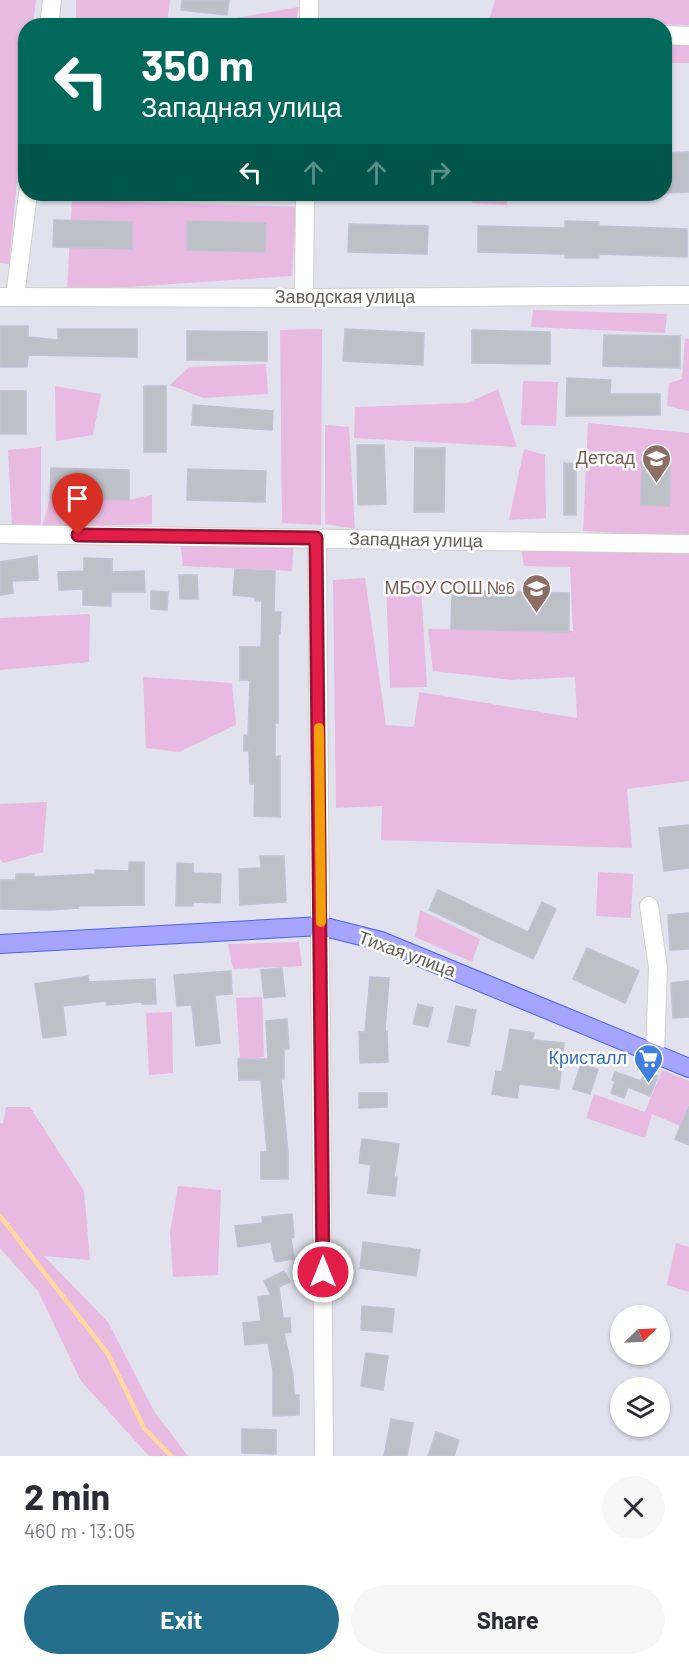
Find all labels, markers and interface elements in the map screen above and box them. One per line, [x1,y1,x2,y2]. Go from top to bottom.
text: 350 m [141,39,254,89]
icon: left [42,42,120,120]
text: Западная улица [141,90,342,122]
icon: left [234,156,267,189]
icon: ahead [297,156,330,189]
icon: ahead [360,156,393,189]
icon: right [423,156,456,189]
street label: Заводская улица [275,285,416,307]
school or university icon: Детсад [640,442,672,484]
place label: Детсад [576,446,635,468]
pin [52,473,103,535]
icon: arrive [61,482,94,515]
street label: Западная улица [349,527,484,551]
school or university icon: МБОУ СОШ №6 [520,572,552,614]
place label: МБОУ СОШ №6 [384,576,515,598]
street label: Тихая улица [356,925,460,981]
supermarket icon: Кристалл [632,1042,664,1084]
place label: Кристалл [548,1046,627,1068]
position arrow [291,1240,355,1304]
north arrow [610,1305,670,1365]
map controls [610,1305,670,1437]
button: layers [610,1377,670,1437]
text: 2 min [24,1474,110,1517]
button: close [602,1476,665,1539]
text: 460 m · 13:05 [24,1518,135,1542]
button: Exit [24,1585,339,1654]
button: Share [351,1585,665,1654]

